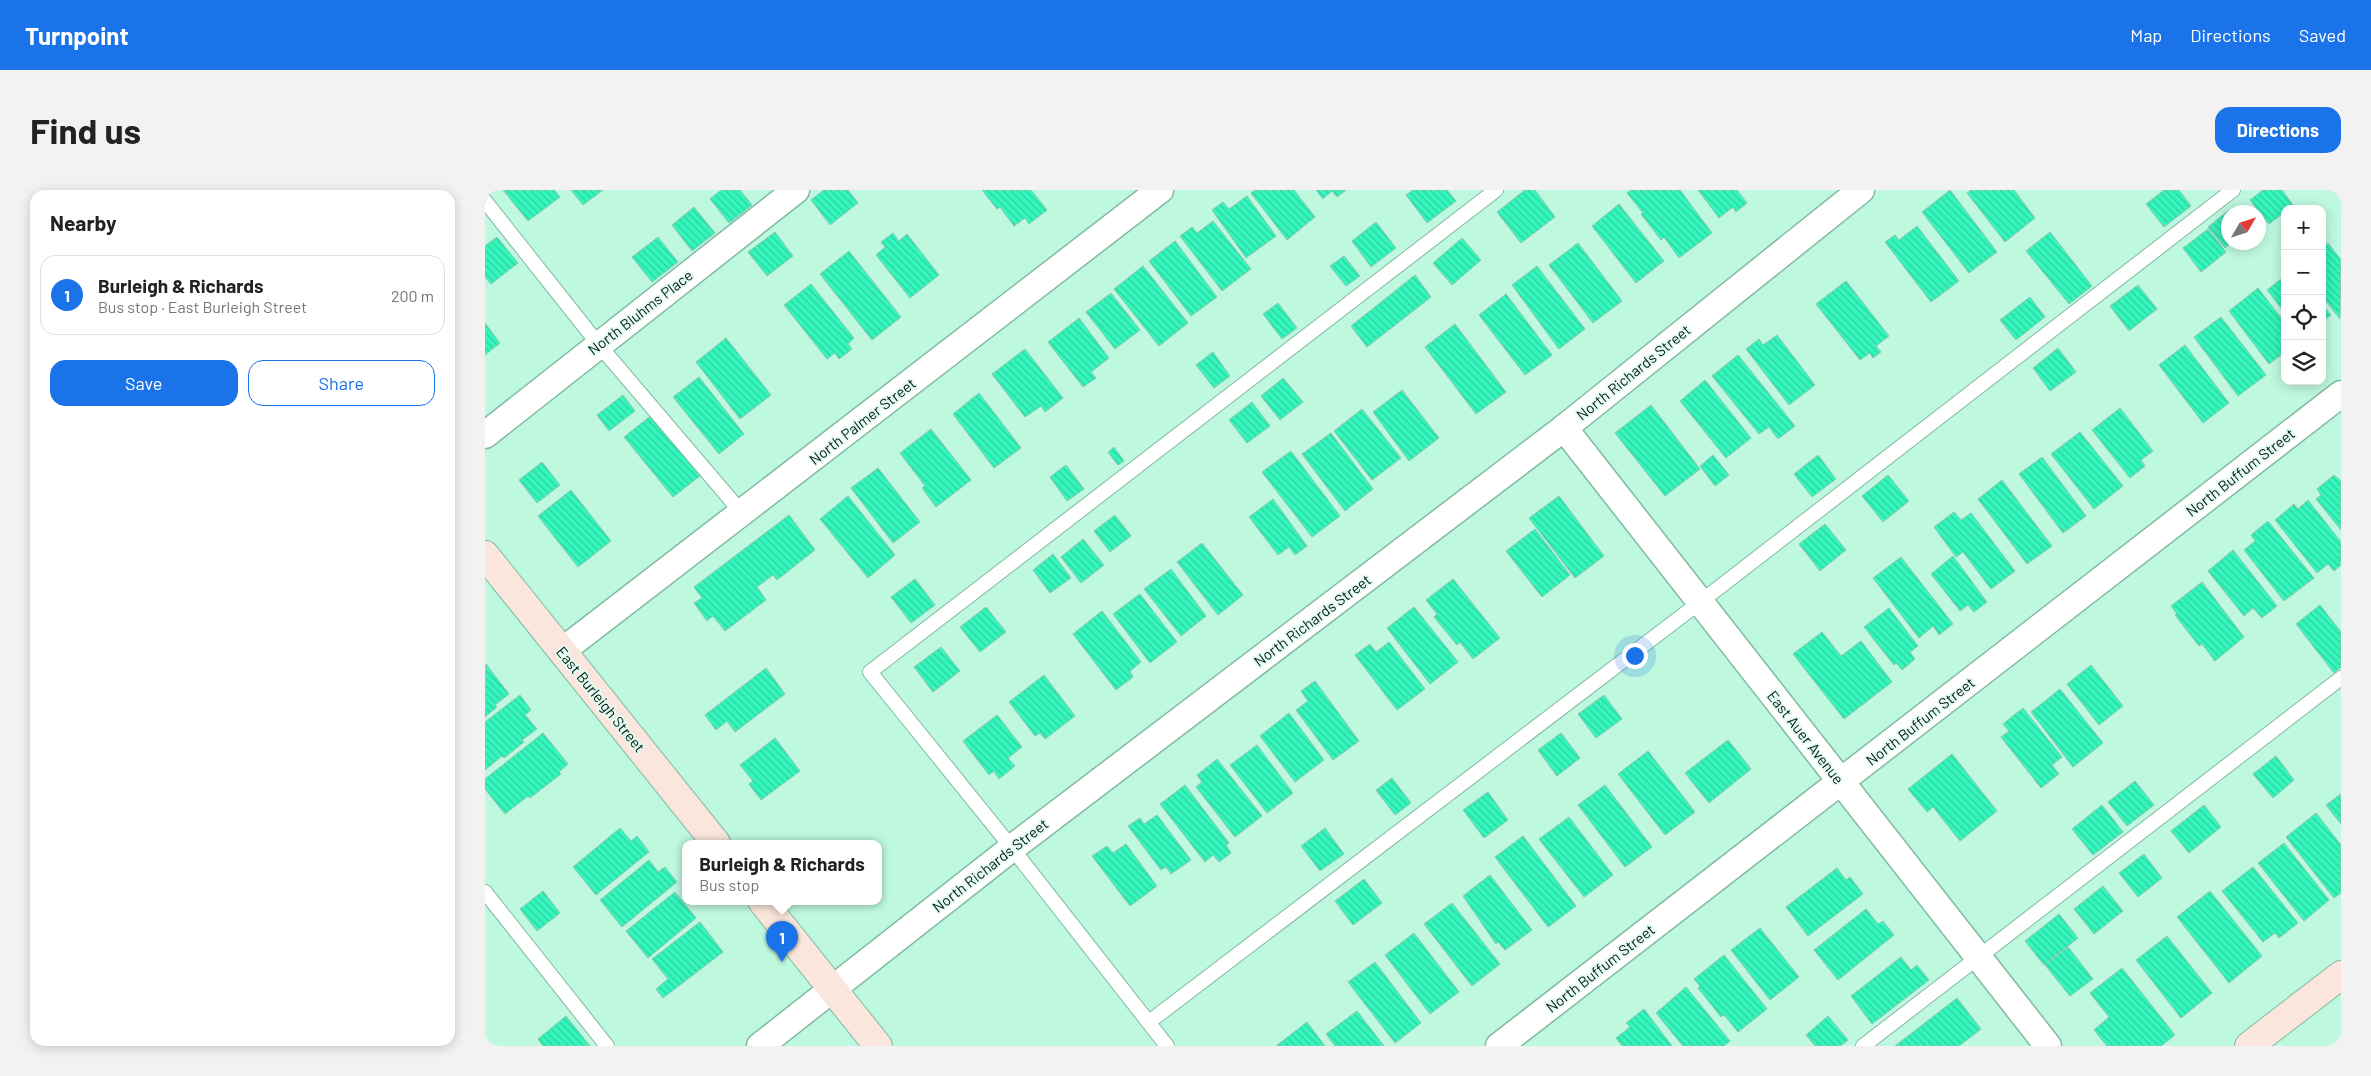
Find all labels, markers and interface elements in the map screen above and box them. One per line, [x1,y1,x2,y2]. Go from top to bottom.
text: Turnpoint [25,21,129,50]
text: Map [2130,24,2162,46]
text: Directions [2190,24,2271,46]
text: Saved [2299,24,2346,46]
button: Directions [2215,107,2341,153]
text: Find us [30,109,141,151]
north arrow [2221,205,2266,250]
map controls [2281,205,2326,385]
button: + [2281,205,2326,250]
text: Nearby [50,210,116,235]
button: − [2281,250,2326,295]
street label: North Bluhms Place [584,266,696,358]
text: Burleigh & Richards [98,274,264,297]
text: 1 [64,286,70,305]
text: 200 m [391,286,434,305]
button: locate [2281,295,2326,340]
text: Bus stop · East Burleigh Street [98,297,307,316]
street label: North Richards Street [1572,320,1694,424]
button: layers [2281,340,2326,385]
button: Save [50,360,238,406]
button: Share [248,360,435,406]
street label: North Palmer Street [805,374,919,468]
street label: North Buffum Street [2182,424,2298,520]
street label: North Richards Street [1250,570,1374,670]
street label: East Burleigh Street [553,643,649,755]
your location [1622,643,1648,669]
street label: North Buffum Street [1862,673,1978,769]
street label: East Auer Avenue [1764,687,1848,787]
street label: North Richards Street [929,814,1051,916]
popup [682,840,882,905]
text: Burleigh & Richards [699,852,865,875]
text: Bus stop [699,875,759,894]
street label: North Buffum Street [1542,920,1658,1016]
pin: 1 [766,921,798,962]

